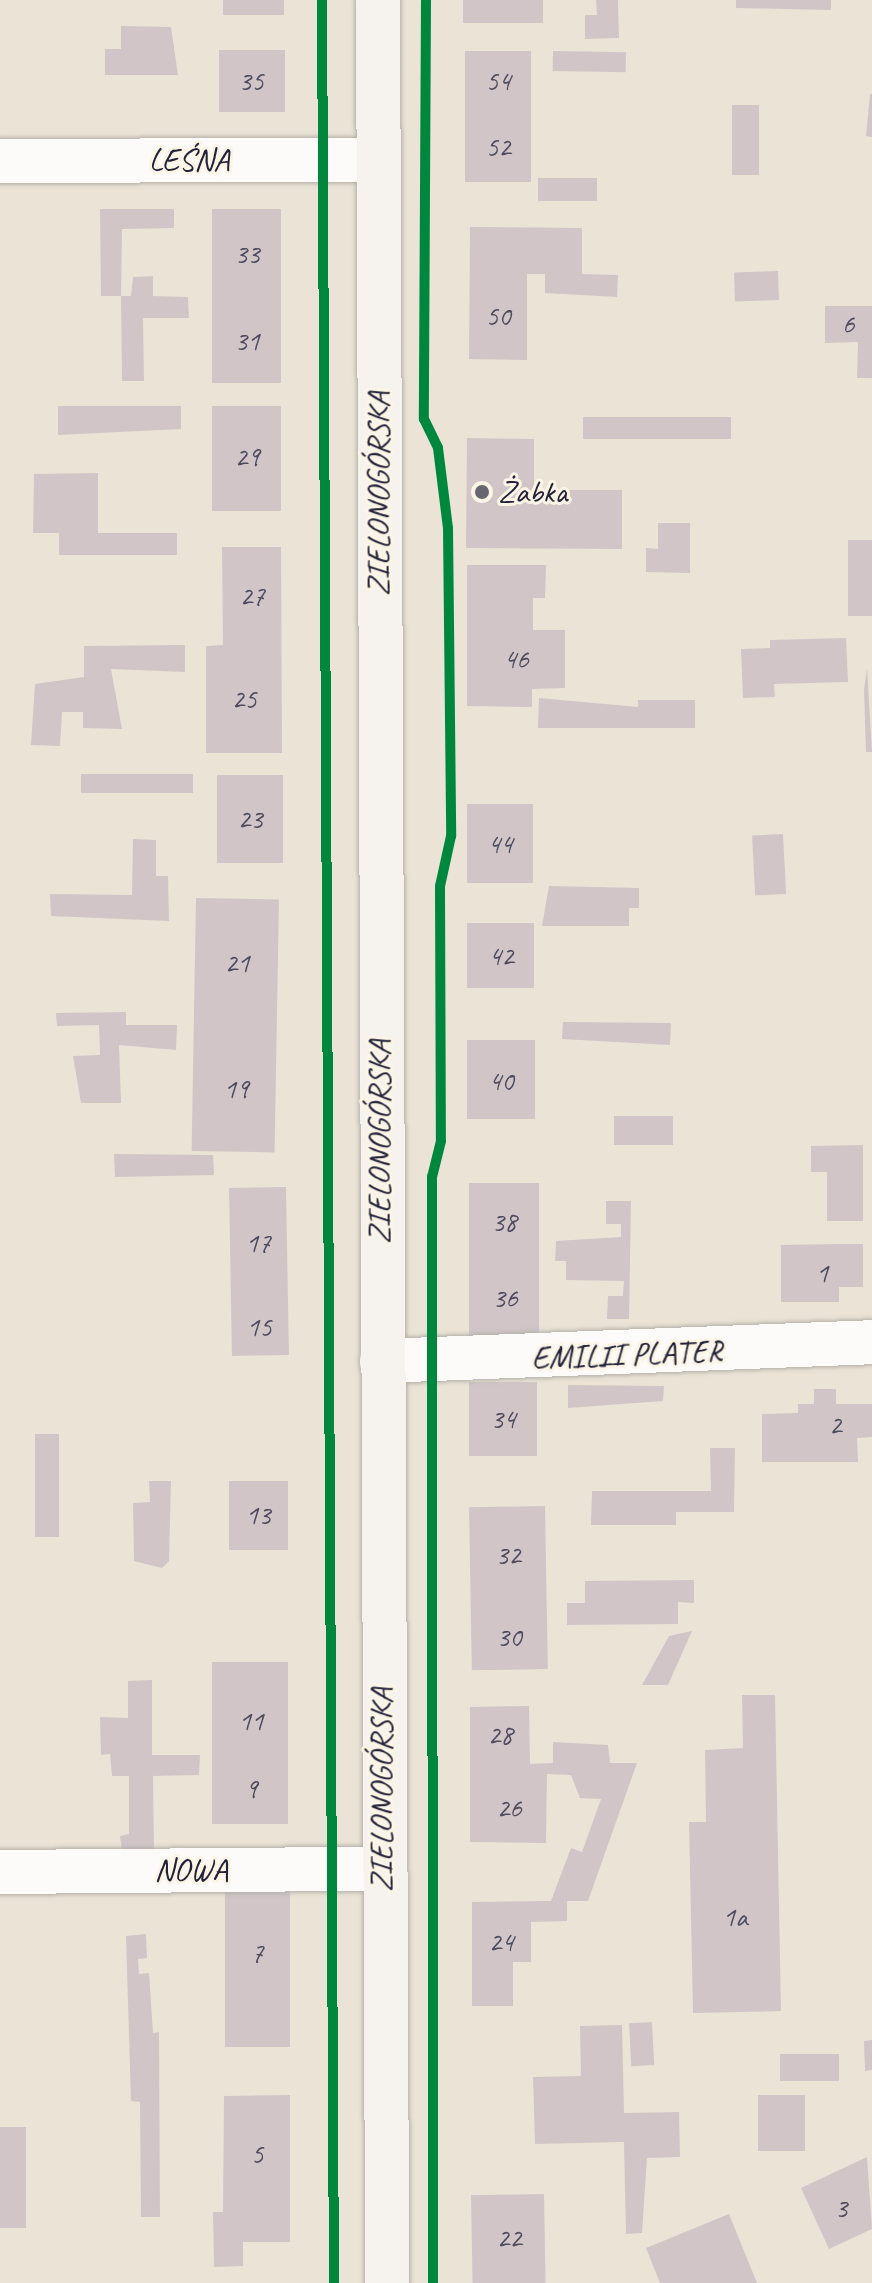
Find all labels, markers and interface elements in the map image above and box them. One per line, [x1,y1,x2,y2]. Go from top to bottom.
house number: 35 [238,64,264,98]
house number: 54 [485,64,511,98]
house number: 52 [485,130,511,164]
street label: LEŚNA [149,141,229,179]
house number: 33 [234,237,260,271]
house number: 50 [485,299,511,333]
house number: 6 [842,307,854,341]
house number: 31 [234,324,260,358]
street label: ZIELONOGÓRSKA [360,392,398,596]
house number: 29 [234,440,260,474]
place label: Żabka [498,473,567,511]
marker: Żabka [473,483,491,501]
house number: 27 [239,579,265,613]
house number: 46 [503,642,529,676]
house number: 25 [231,682,257,716]
house number: 23 [237,802,263,836]
house number: 44 [487,827,513,861]
house number: 42 [488,939,514,973]
house number: 21 [224,946,250,980]
street label: ZIELONOGÓRSKA [361,1040,399,1244]
house number: 40 [488,1064,514,1098]
house number: 19 [223,1072,249,1106]
house number: 38 [491,1205,517,1239]
house number: 17 [245,1226,271,1260]
house number: 1 [816,1256,828,1290]
house number: 36 [492,1281,518,1315]
house number: 15 [246,1310,272,1344]
street label: EMILII PLATER [530,1332,724,1378]
house number: 34 [490,1402,516,1436]
house number: 2 [829,1408,841,1442]
house number: 13 [245,1498,271,1532]
house number: 32 [495,1538,521,1572]
house number: 30 [496,1620,522,1654]
street label: ZIELONOGÓRSKA [363,1688,401,1892]
house number: 11 [238,1704,264,1738]
house number: 28 [487,1718,513,1752]
house number: 9 [245,1772,257,1806]
house number: 26 [496,1791,522,1825]
street label: NOWA [154,1851,228,1889]
house number: 1a [723,1900,747,1934]
house number: 24 [488,1925,514,1959]
house number: 7 [251,1936,263,1970]
house number: 5 [251,2137,263,2171]
house number: 3 [835,2191,847,2225]
house number: 22 [496,2221,522,2255]

